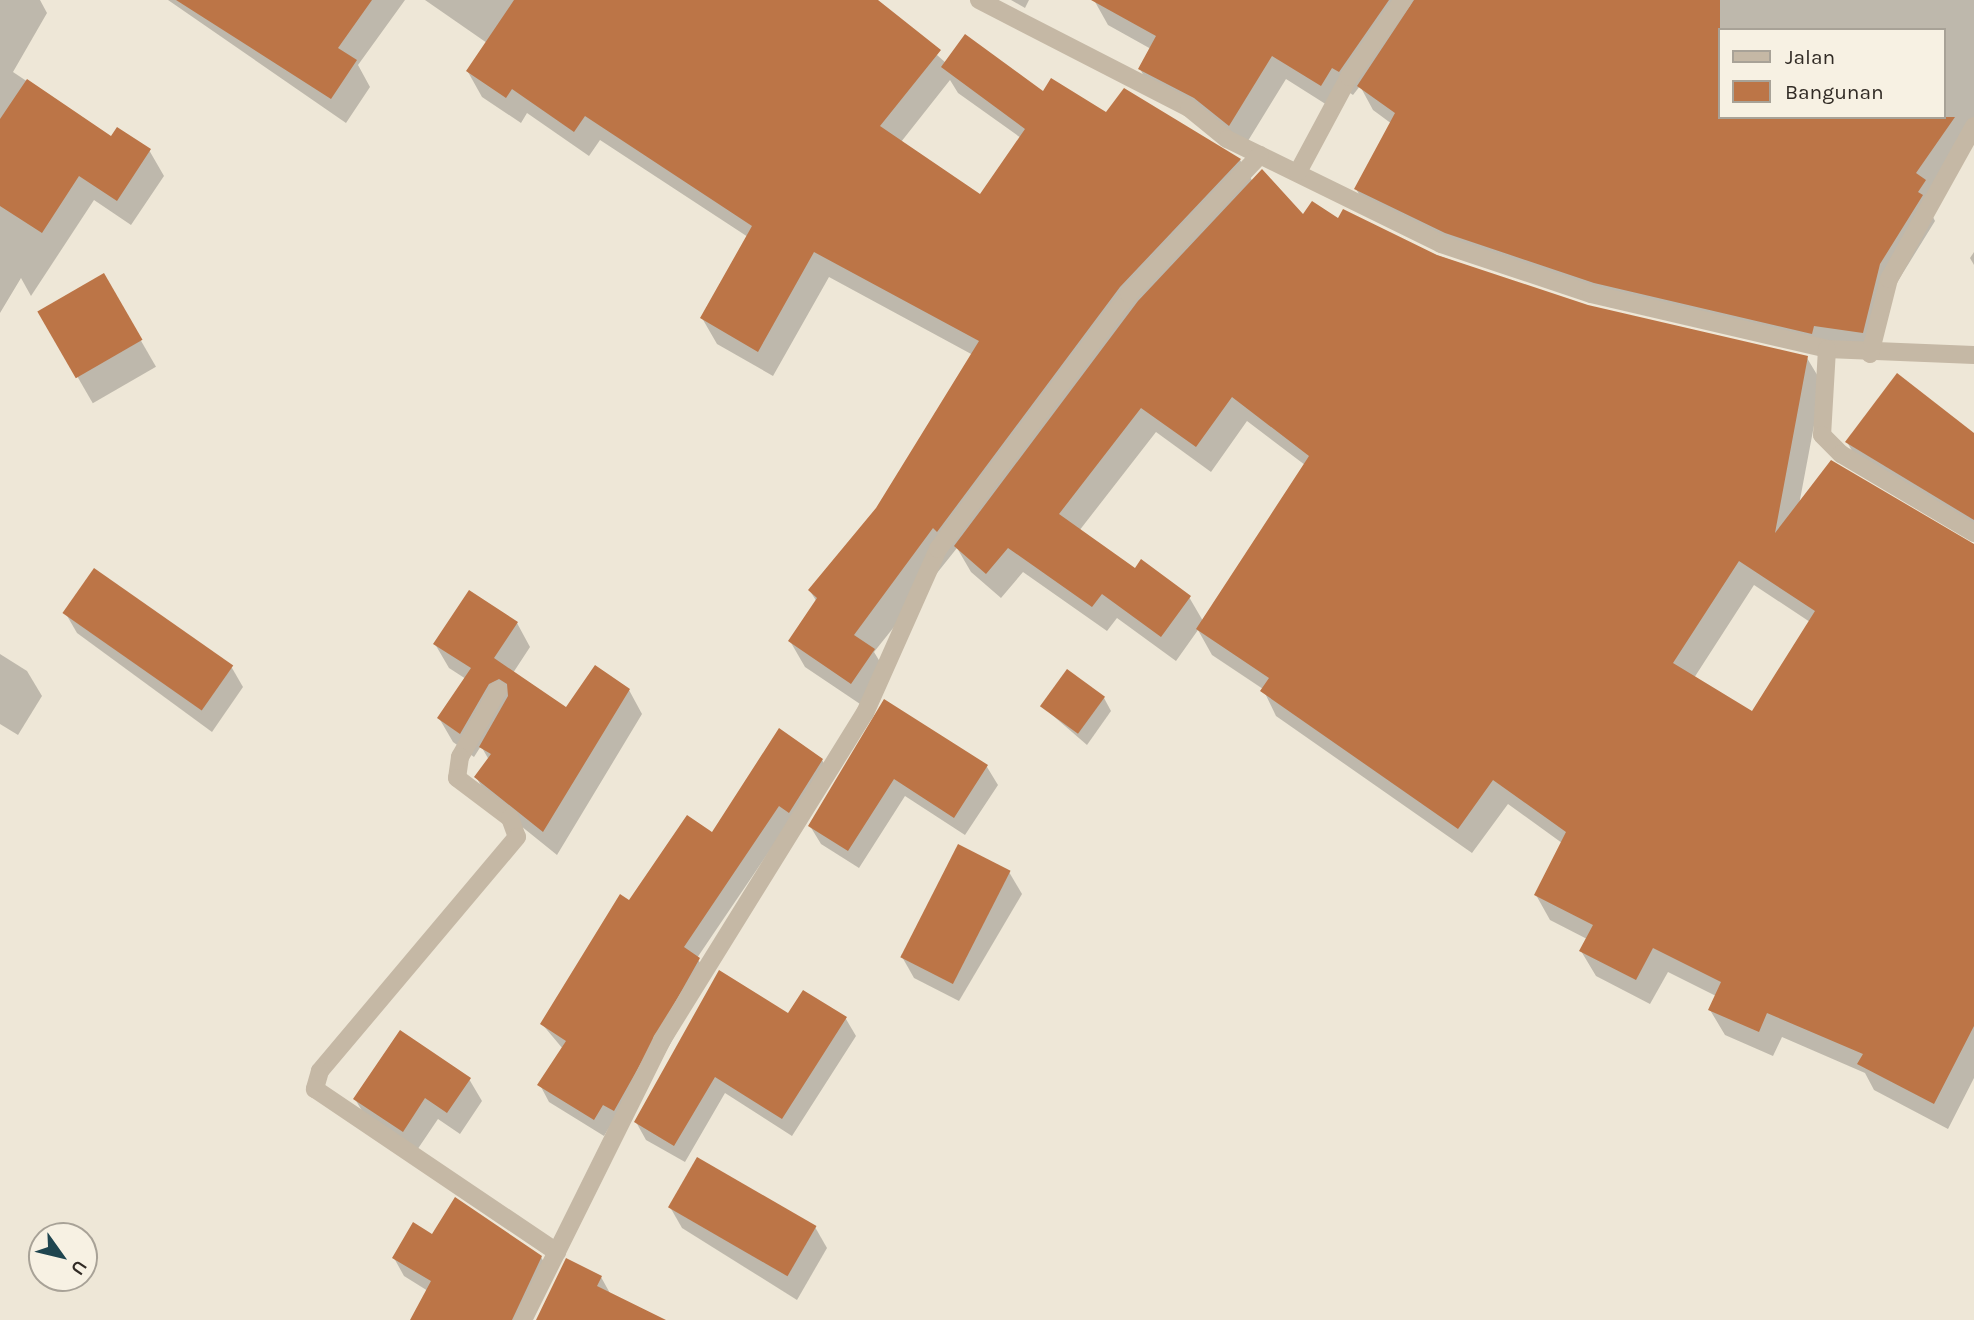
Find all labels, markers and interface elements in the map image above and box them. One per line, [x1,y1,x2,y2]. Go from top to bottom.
legend [1718,28,1946,119]
text: Jalan [1785,45,1835,69]
text: Bangunan [1785,80,1884,104]
north arrow [28,1222,98,1292]
text: U [66,1256,92,1279]

